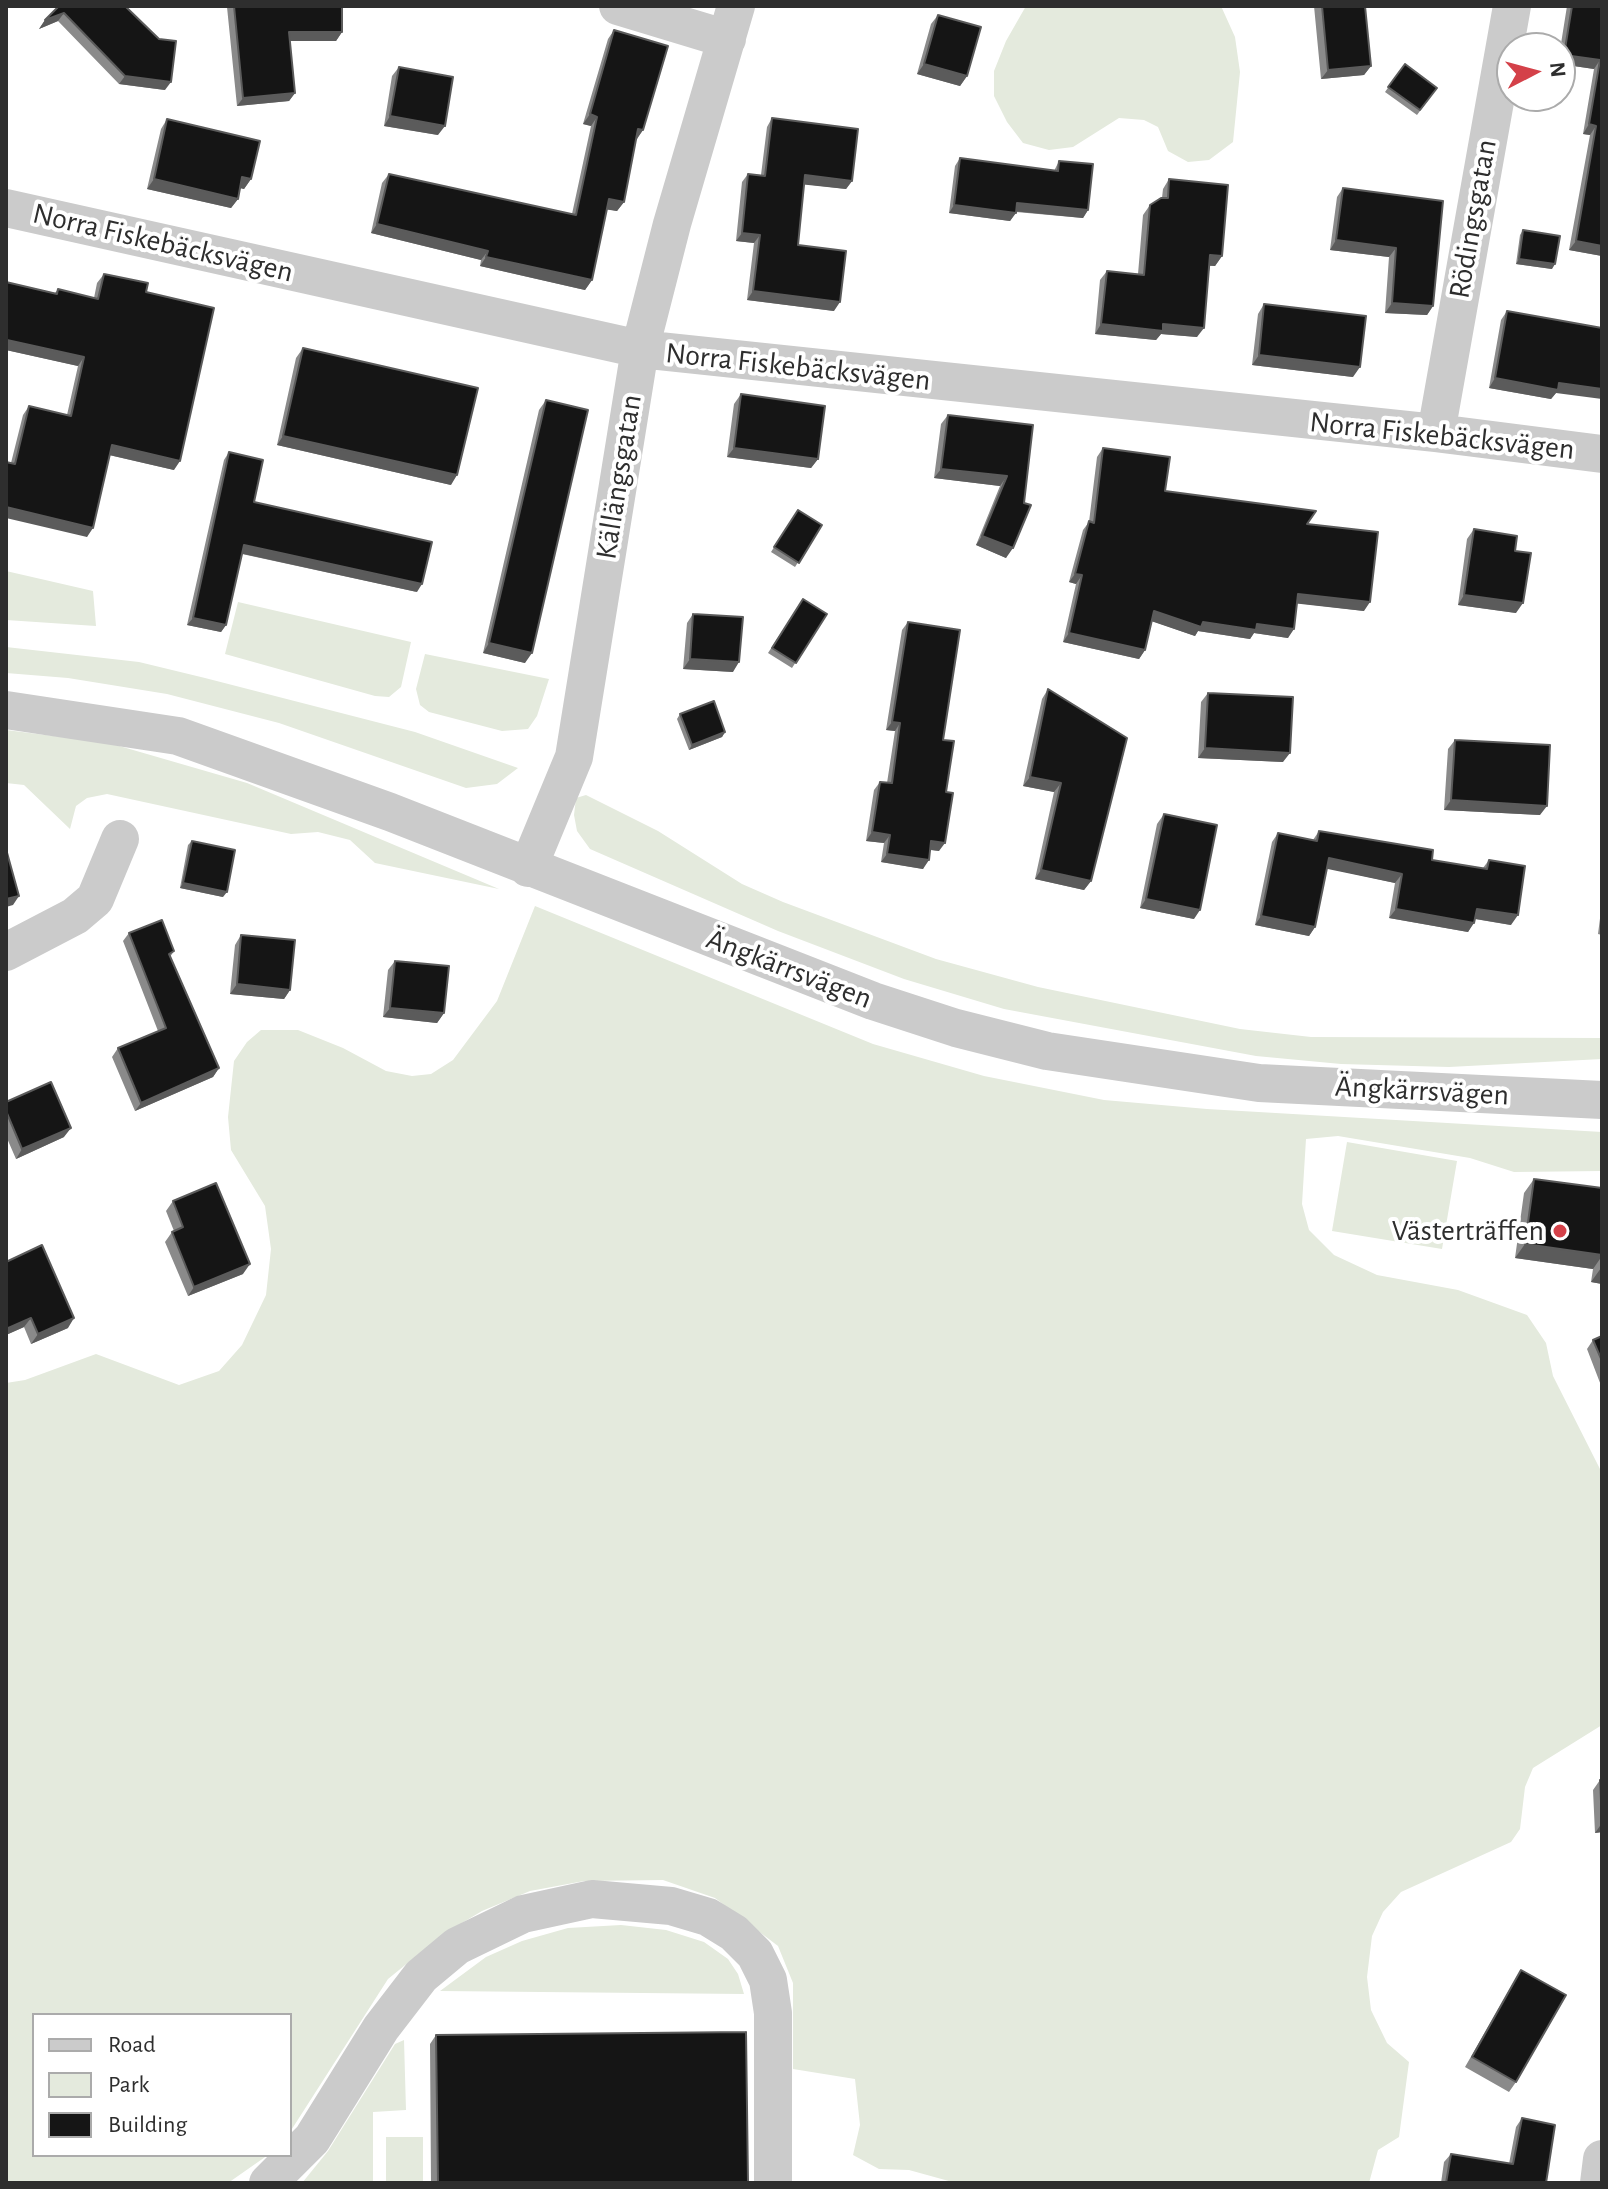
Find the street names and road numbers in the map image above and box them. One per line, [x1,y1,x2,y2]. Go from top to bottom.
street label: Rödingsgatan [1441,137,1505,301]
street label: Norra Fiskebäcksvägen [29,196,297,290]
street label: Norra Fiskebäcksvägen [664,335,932,399]
street label: Källängsgatan [588,392,650,562]
street label: Norra Fiskebäcksvägen [1308,404,1576,468]
street label: Ängkärrsvägen [701,921,877,1017]
street label: Ängkärrsvägen [1334,1068,1510,1114]

